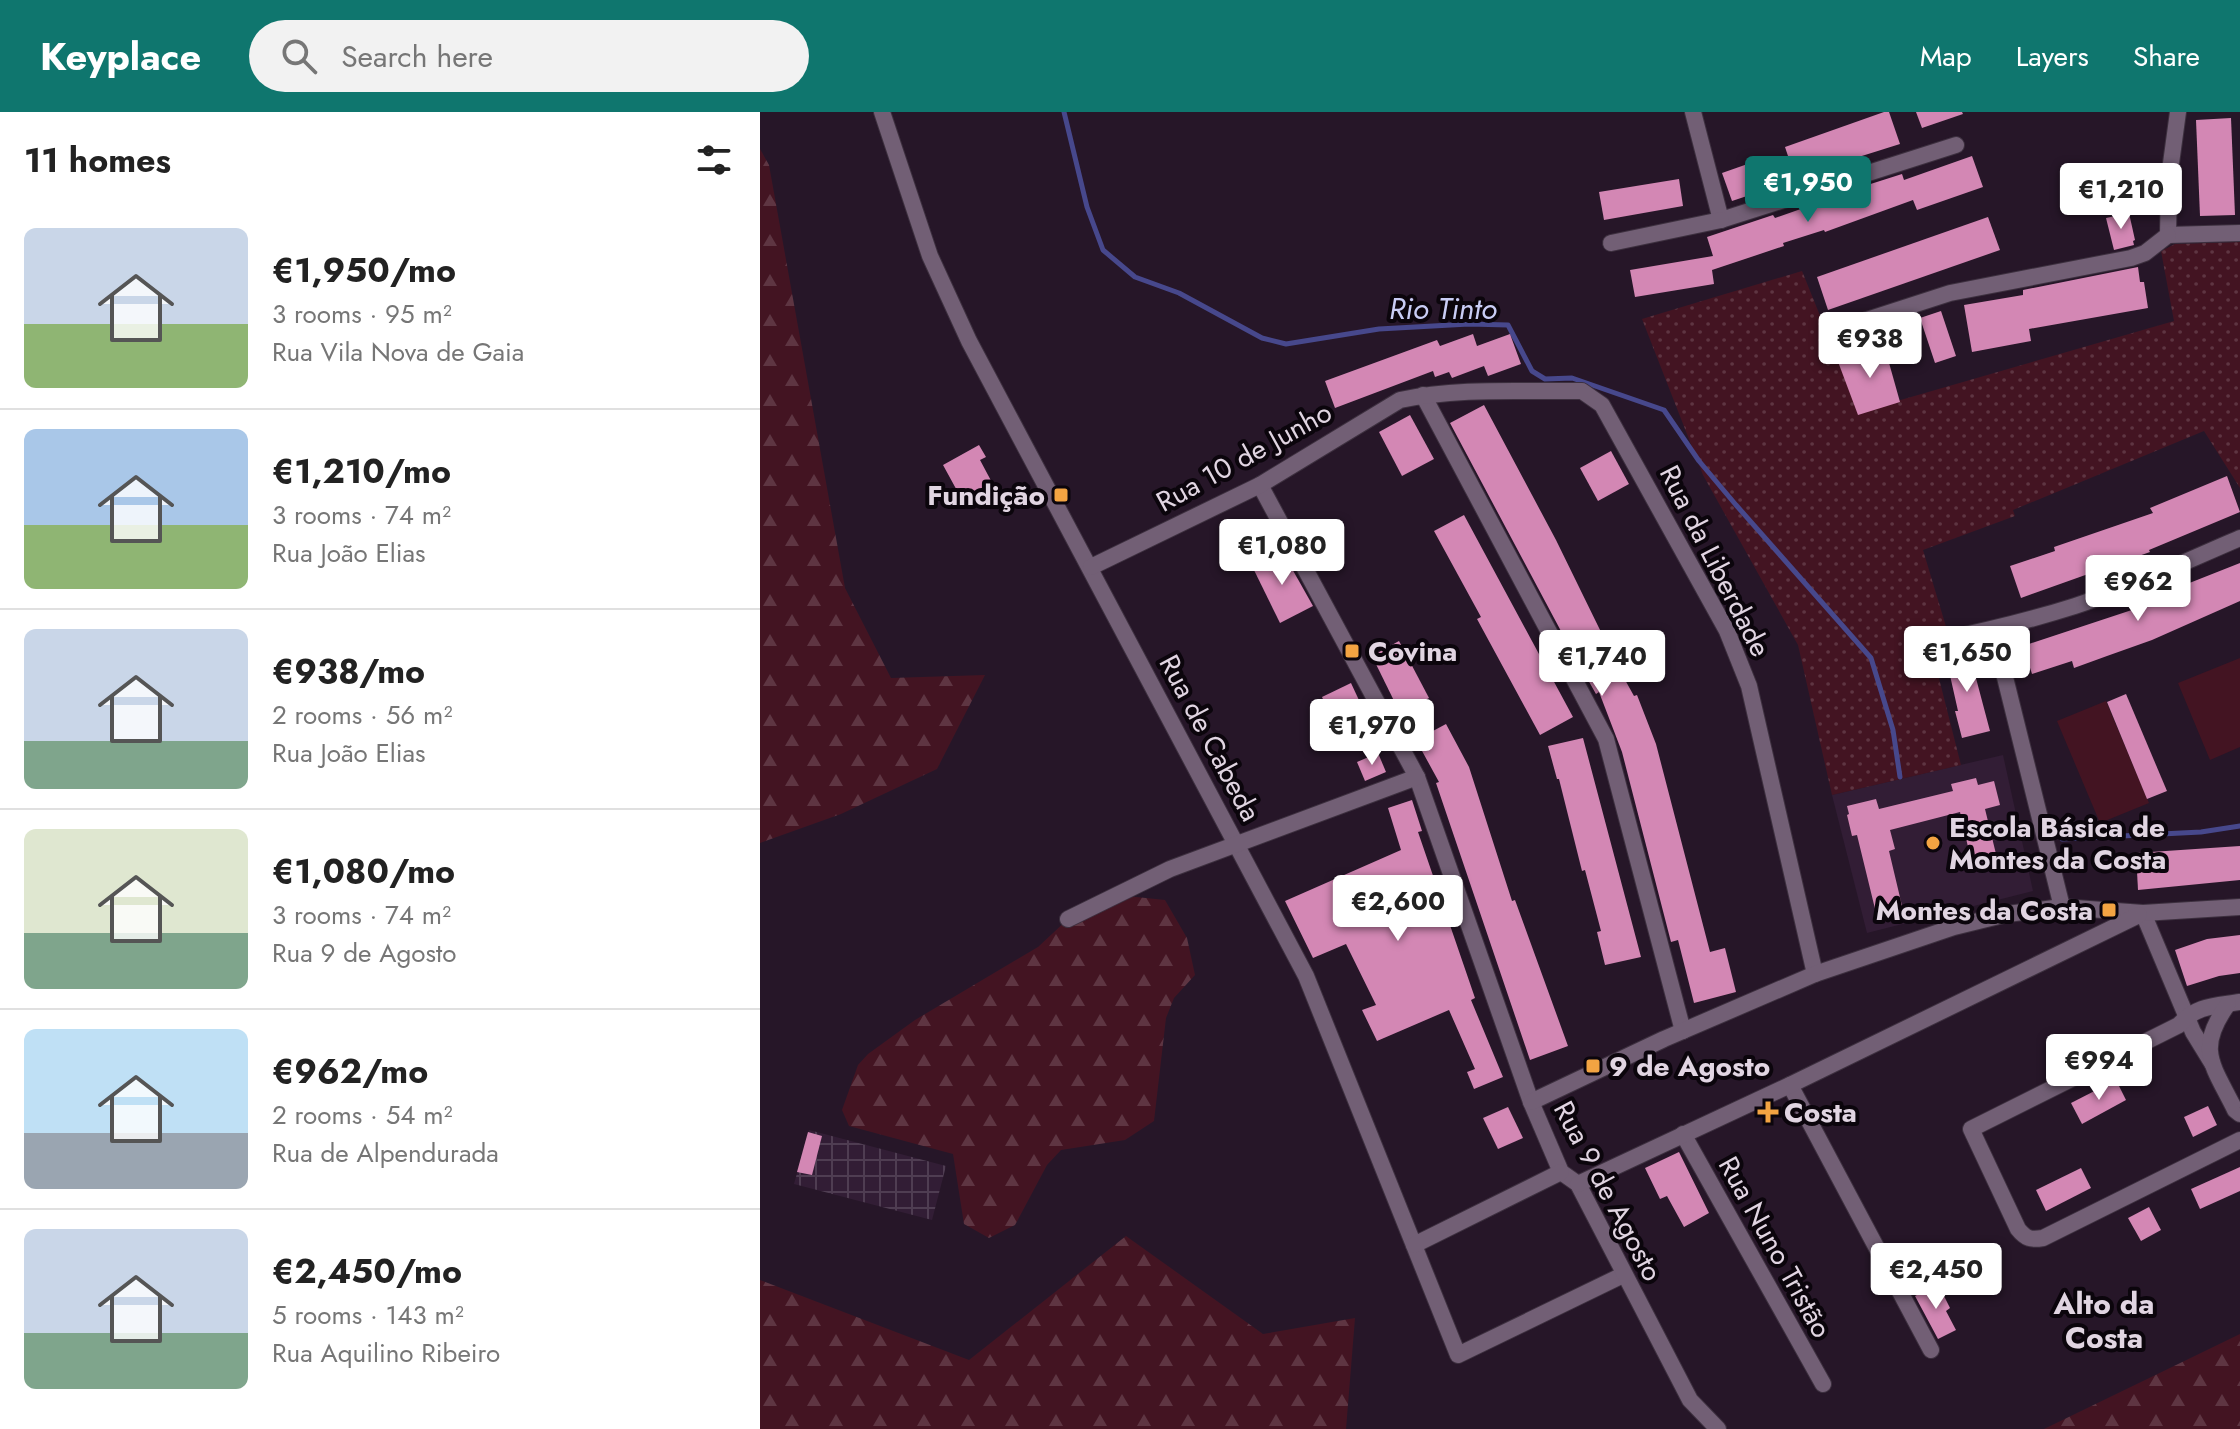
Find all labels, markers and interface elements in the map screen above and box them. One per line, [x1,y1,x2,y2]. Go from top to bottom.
search box [249,20,809,92]
text: Keyplace [40,29,201,84]
icon: search [277,34,321,78]
text: Search here [341,35,493,78]
text: Map [1920,36,1972,77]
text: Layers [2016,36,2089,77]
text: Share [2133,36,2200,77]
text: 11 homes [24,136,171,185]
icon: filters [692,138,736,182]
pin: €1,950 [1743,156,1873,224]
text: €1,950 [1763,163,1853,201]
pin: €1,210 [2056,163,2186,231]
text: €1,210 [2078,170,2164,208]
text: €1,950/mo [272,246,456,295]
icon: home [88,260,184,356]
water label: Rio Tinto [1389,287,1497,330]
text: 3 rooms · 95 m² [272,295,452,333]
pin: €938 [1823,312,1917,380]
text: €938 [1837,319,1903,357]
text: Rua Vila Nova de Gaia [272,333,524,371]
street label: Rua 10 de Junho [1149,392,1339,522]
text: €1,210/mo [272,447,451,496]
street label: Rua da Liberdade [1649,458,1781,664]
icon: home [88,461,184,557]
place label: Fundição [927,475,1045,516]
marker: Fundição [1052,486,1070,504]
text: 3 rooms · 74 m² [272,496,451,534]
pin: €1,080 [1217,519,1347,587]
text: €1,080 [1237,526,1327,564]
text: Rua João Elias [272,534,426,572]
pin: €962 [2091,555,2185,623]
text: €962 [2104,562,2172,600]
pin: €1,650 [1902,626,2032,694]
pin: €1,740 [1537,630,1667,698]
place label: Covina [1368,631,1457,672]
text: €1,650 [1922,633,2012,671]
text: €1,740 [1557,637,1647,675]
marker: Covina [1343,642,1361,660]
text: €938/mo [272,647,425,696]
street label: Rua de Cabeda [1149,647,1271,829]
icon: home [88,661,184,757]
text: 2 rooms · 56 m² [272,696,452,734]
pin: €1,970 [1307,699,1437,767]
text: €1,970 [1328,706,1416,744]
text: Rua João Elias [272,734,426,772]
place label: Escola Básica de Montes da Costa [1949,807,2166,880]
marker: Escola Básica de Montes da Costa [1924,834,1942,852]
text: €1,080/mo [272,847,455,896]
icon: home [88,861,184,957]
pin: €2,600 [1333,875,1463,943]
text: €2,600 [1351,882,1445,920]
place label: Montes da Costa [1876,890,2093,931]
text: 3 rooms · 74 m² [272,896,451,934]
marker: Montes da Costa [2100,901,2118,919]
text: Rua 9 de Agosto [272,934,456,972]
pin: €994 [2052,1034,2146,1102]
text: €994 [2064,1041,2134,1079]
place label: 9 de Agosto [1609,1046,1770,1087]
text: €962/mo [272,1047,428,1096]
marker: 9 de Agosto [1584,1057,1602,1075]
icon: home [88,1061,184,1157]
place label: Costa [1784,1092,1857,1133]
street label: Rua 9 de Agosto [1543,1094,1673,1288]
text: 2 rooms · 54 m² [272,1096,453,1134]
marker: Costa [1759,1103,1777,1121]
text: Rua de Alpendurada [272,1134,499,1172]
street label: Rua Nuno Tristão [1708,1149,1842,1345]
pin: €2,450 [1871,1243,2001,1311]
text: €2,450/mo [272,1247,462,1296]
text: €2,450 [1889,1250,1983,1288]
icon: home [88,1261,184,1357]
district label: Alto da Costa [2052,1282,2155,1359]
text: 5 rooms · 143 m² [272,1296,464,1334]
text: Rua Aquilino Ribeiro [272,1334,500,1372]

